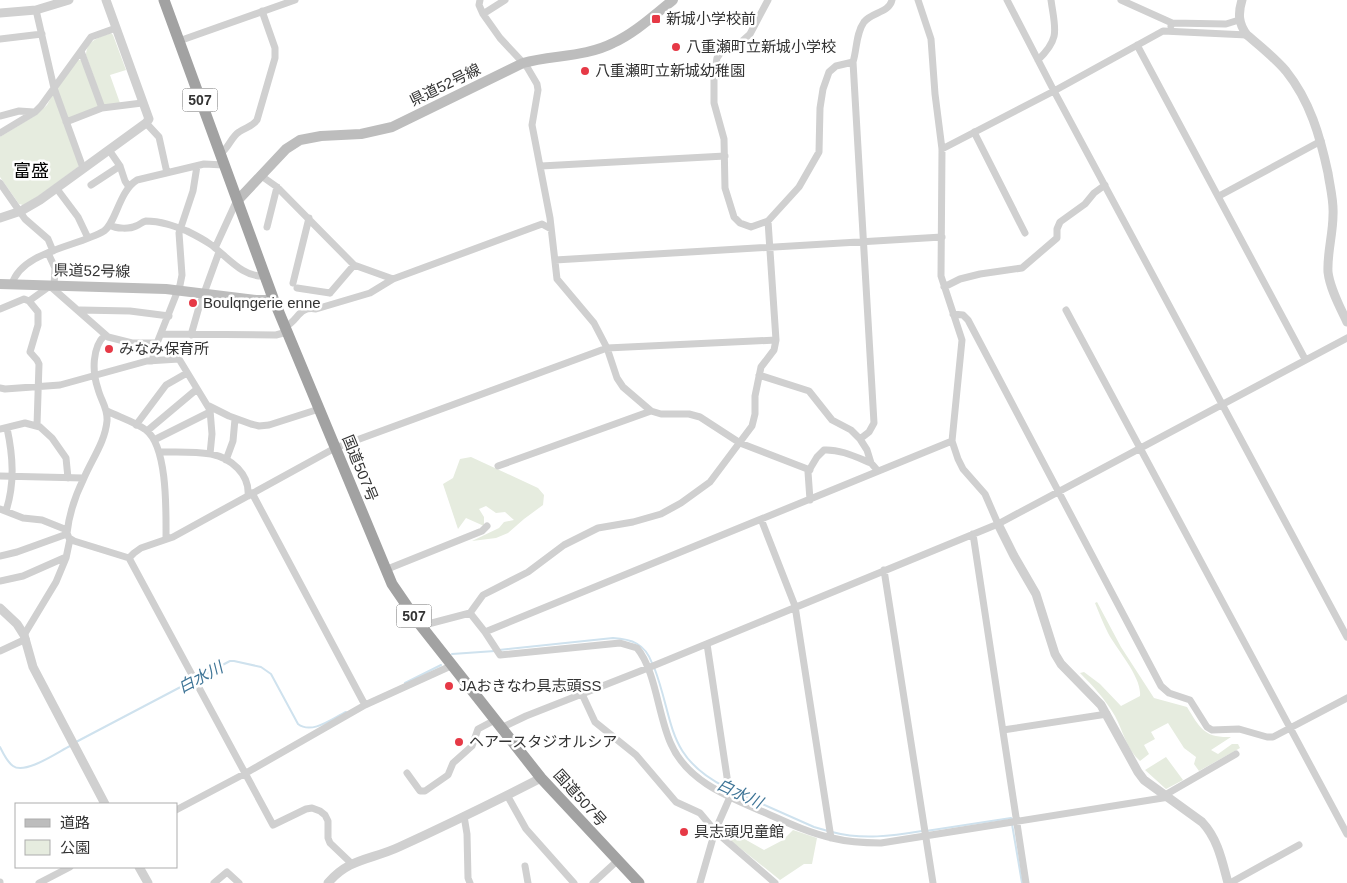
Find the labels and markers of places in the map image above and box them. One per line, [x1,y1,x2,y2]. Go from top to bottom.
place label: 新城小学校前 [666,10,756,27]
marker: 新城小学校前 [650,13,662,25]
place label: 八重瀬町立新城小学校 [686,38,836,55]
marker: 八重瀬町立新城小学校 [670,41,682,53]
place label: 八重瀬町立新城幼稚園 [595,62,745,79]
marker: 八重瀬町立新城幼稚園 [579,65,591,77]
place label: Boulqngerie enne [203,294,321,311]
marker: Boulqngerie enne [187,297,199,309]
place label: みなみ保育所 [119,340,209,357]
marker: みなみ保育所 [103,343,115,355]
place label: JAおきなわ具志頭SS [459,677,602,694]
marker: JAおきなわ具志頭SS [443,680,455,692]
place label: ヘアースタジオルシア [469,733,617,750]
marker: ヘアースタジオルシア [453,736,465,748]
place label: 具志頭児童館 [694,823,784,840]
marker: 具志頭児童館 [678,826,690,838]

